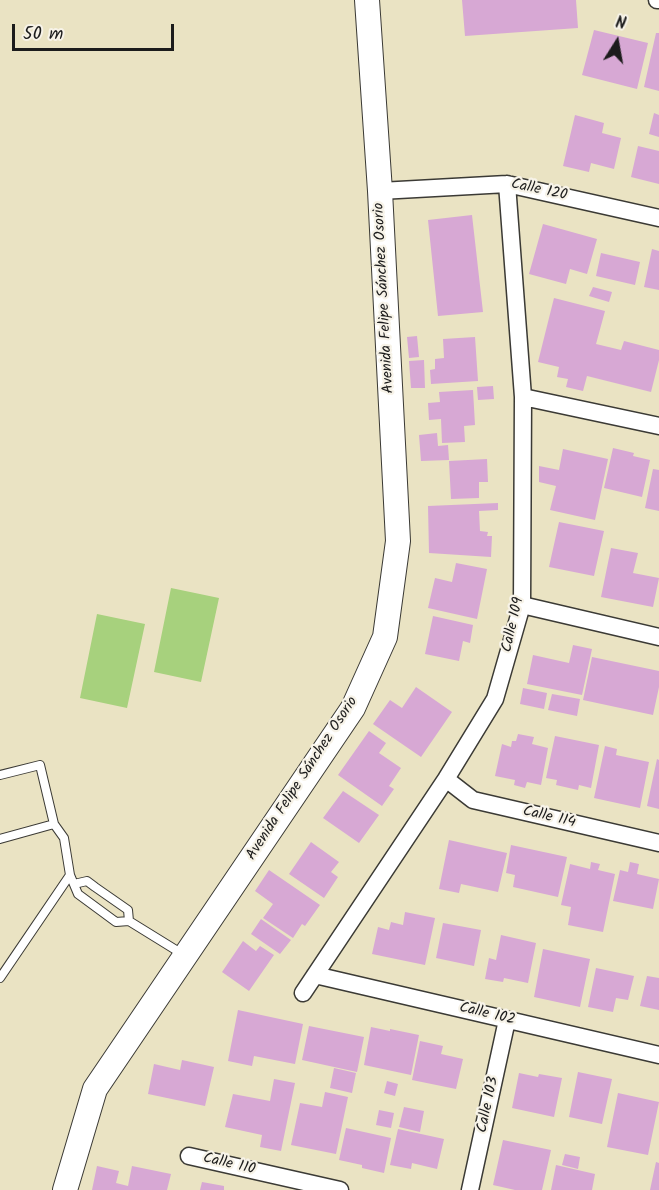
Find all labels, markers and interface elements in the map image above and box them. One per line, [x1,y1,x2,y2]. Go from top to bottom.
text: N [613,11,628,37]
scale bar [15,12,177,50]
north arrow [587,12,647,72]
text: 50 m [23,20,63,49]
street label: Calle 120 [509,176,569,206]
street label: Avenida Felipe Sánchez Osorio [371,202,399,394]
street label: Calle 109 [499,596,529,654]
street label: Avenida Felipe Sánchez Osorio [243,694,363,864]
street label: Calle 114 [521,803,577,833]
street label: Calle 102 [457,1000,517,1030]
street label: Calle 103 [474,1075,504,1135]
street label: Calle 110 [201,1150,257,1180]

